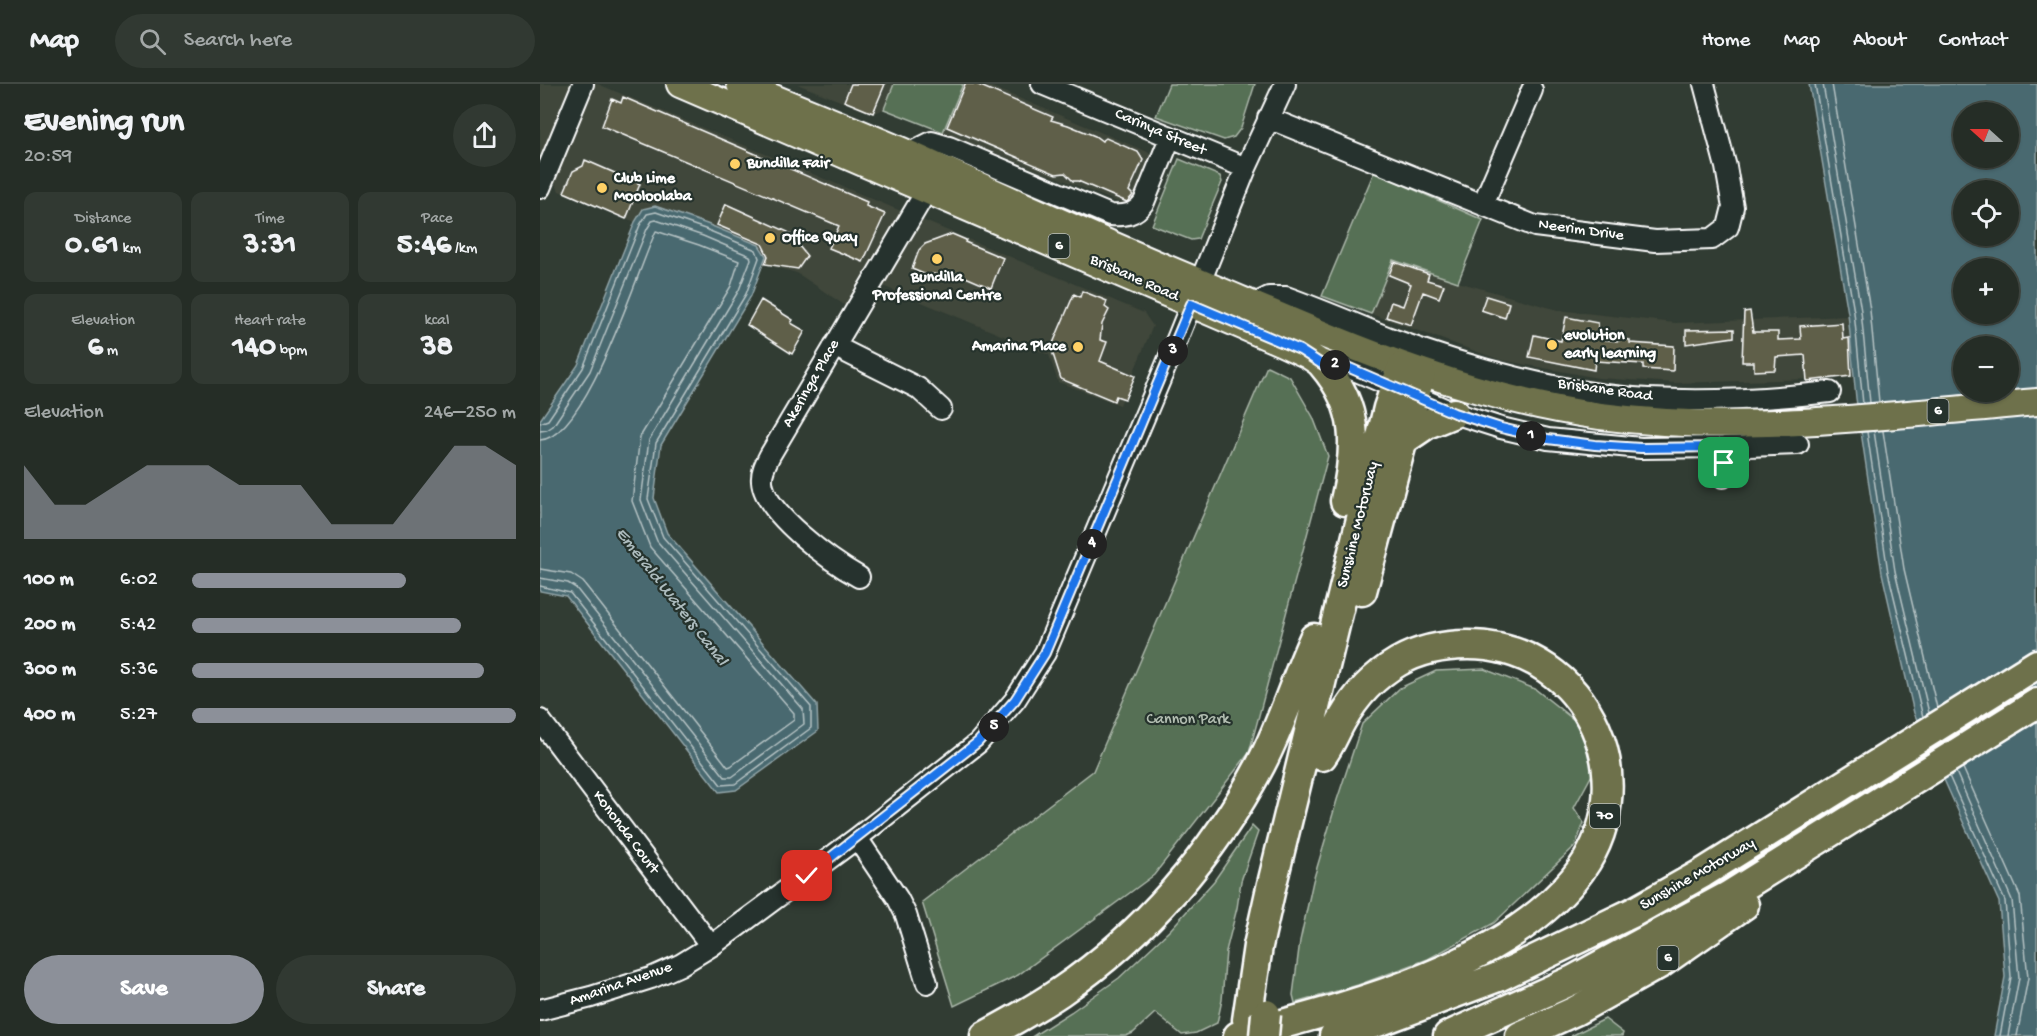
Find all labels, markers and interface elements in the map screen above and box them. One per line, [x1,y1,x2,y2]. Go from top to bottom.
search box [115,14,535,68]
text: Map [30,25,79,58]
icon: search [136,25,169,58]
text: Search here [184,28,292,54]
text: Home [1702,29,1750,54]
text: Map [1783,29,1820,54]
text: About [1853,29,1906,54]
text: Contact [1939,29,2007,54]
north arrow [1953,102,2019,168]
map controls [1953,102,2019,402]
text: Evening run [24,104,184,142]
button: share [453,104,516,167]
street label: Carinya Street [1111,105,1210,161]
text: 20:59 [24,146,72,169]
place label: Bundilla Fair [746,155,831,174]
marker: Bundilla Fair [728,157,742,171]
place label: Club Lime Mooloolaba [613,170,693,207]
button: locate [1953,180,2019,246]
marker: Club Lime Mooloolaba [595,181,609,195]
text: Distance [75,210,131,229]
text: Time [255,210,285,229]
text: Pace [421,210,453,229]
street label: Neerim Drive [1537,216,1626,247]
place label: Office Quay [782,228,858,248]
text: 0.61 [65,229,119,264]
text: 3:31 [244,229,296,264]
text: 5:46 [397,229,451,264]
marker: Office Quay [763,231,777,245]
road number: 6 [1048,234,1070,258]
text: km [119,240,141,259]
text: /km [451,240,477,259]
street label: Brisbane Road [1086,251,1183,308]
marker: Bundilla Professional Centre [930,252,944,266]
button: + [1953,258,2019,324]
place label: Bundilla Professional Centre [872,269,1002,306]
text: Elevation [71,312,135,331]
text: Heart rate [234,312,306,331]
text: kcal [425,312,449,331]
place label: evolution early learning [1563,327,1656,364]
text: 6 [88,331,103,366]
text: 140 [233,331,276,366]
text: 38 [421,331,453,366]
street label: Akeringa Place [779,336,845,431]
pin: 3 [1158,336,1188,366]
button: − [1953,336,2019,402]
place label: Amarina Place [971,338,1067,357]
marker: evolution early learning [1545,338,1559,352]
marker: Amarina Place [1071,340,1085,354]
text: 3 [1169,341,1177,360]
text: m [103,342,118,361]
text: bpm [276,342,307,361]
pin: 2 [1320,350,1350,380]
text: 2 [1331,355,1339,374]
street label: Brisbane Road [1556,375,1655,407]
road number: 6 [1928,399,1948,423]
text: Elevation [24,402,104,425]
text: 246–250 m [424,402,516,425]
pin: 1 [1516,421,1546,451]
text: 1 [1528,426,1534,445]
pin [1698,437,1749,488]
icon: arrive [1707,446,1740,479]
street label: Sunshine Motorway [1334,460,1384,590]
water label: Emerald Waters Canal [610,524,732,671]
pin: 4 [1077,529,1107,559]
text: 4 [1088,534,1096,553]
text: 100 m [24,569,74,592]
text: 6:02 [120,569,158,592]
text: 200 m [24,614,75,637]
text: 5:42 [120,614,156,637]
text: 300 m [24,659,76,682]
text: 5:36 [120,659,157,682]
text: 400 m [24,704,75,727]
text: 5:27 [120,704,157,727]
park label: Cannon Park [1147,711,1231,730]
pin: 5 [979,712,1009,742]
text: 5 [990,717,998,736]
street label: Kononda Court [588,788,663,880]
road number: 70 [1590,804,1620,828]
street label: Sunshine Motorway [1637,834,1759,916]
pin [781,850,832,901]
icon: check [790,859,823,892]
road number: 6 [1658,946,1678,970]
button: Save [24,955,264,1024]
button: Share [276,955,516,1024]
street label: Amarina Avenue [567,958,675,1011]

